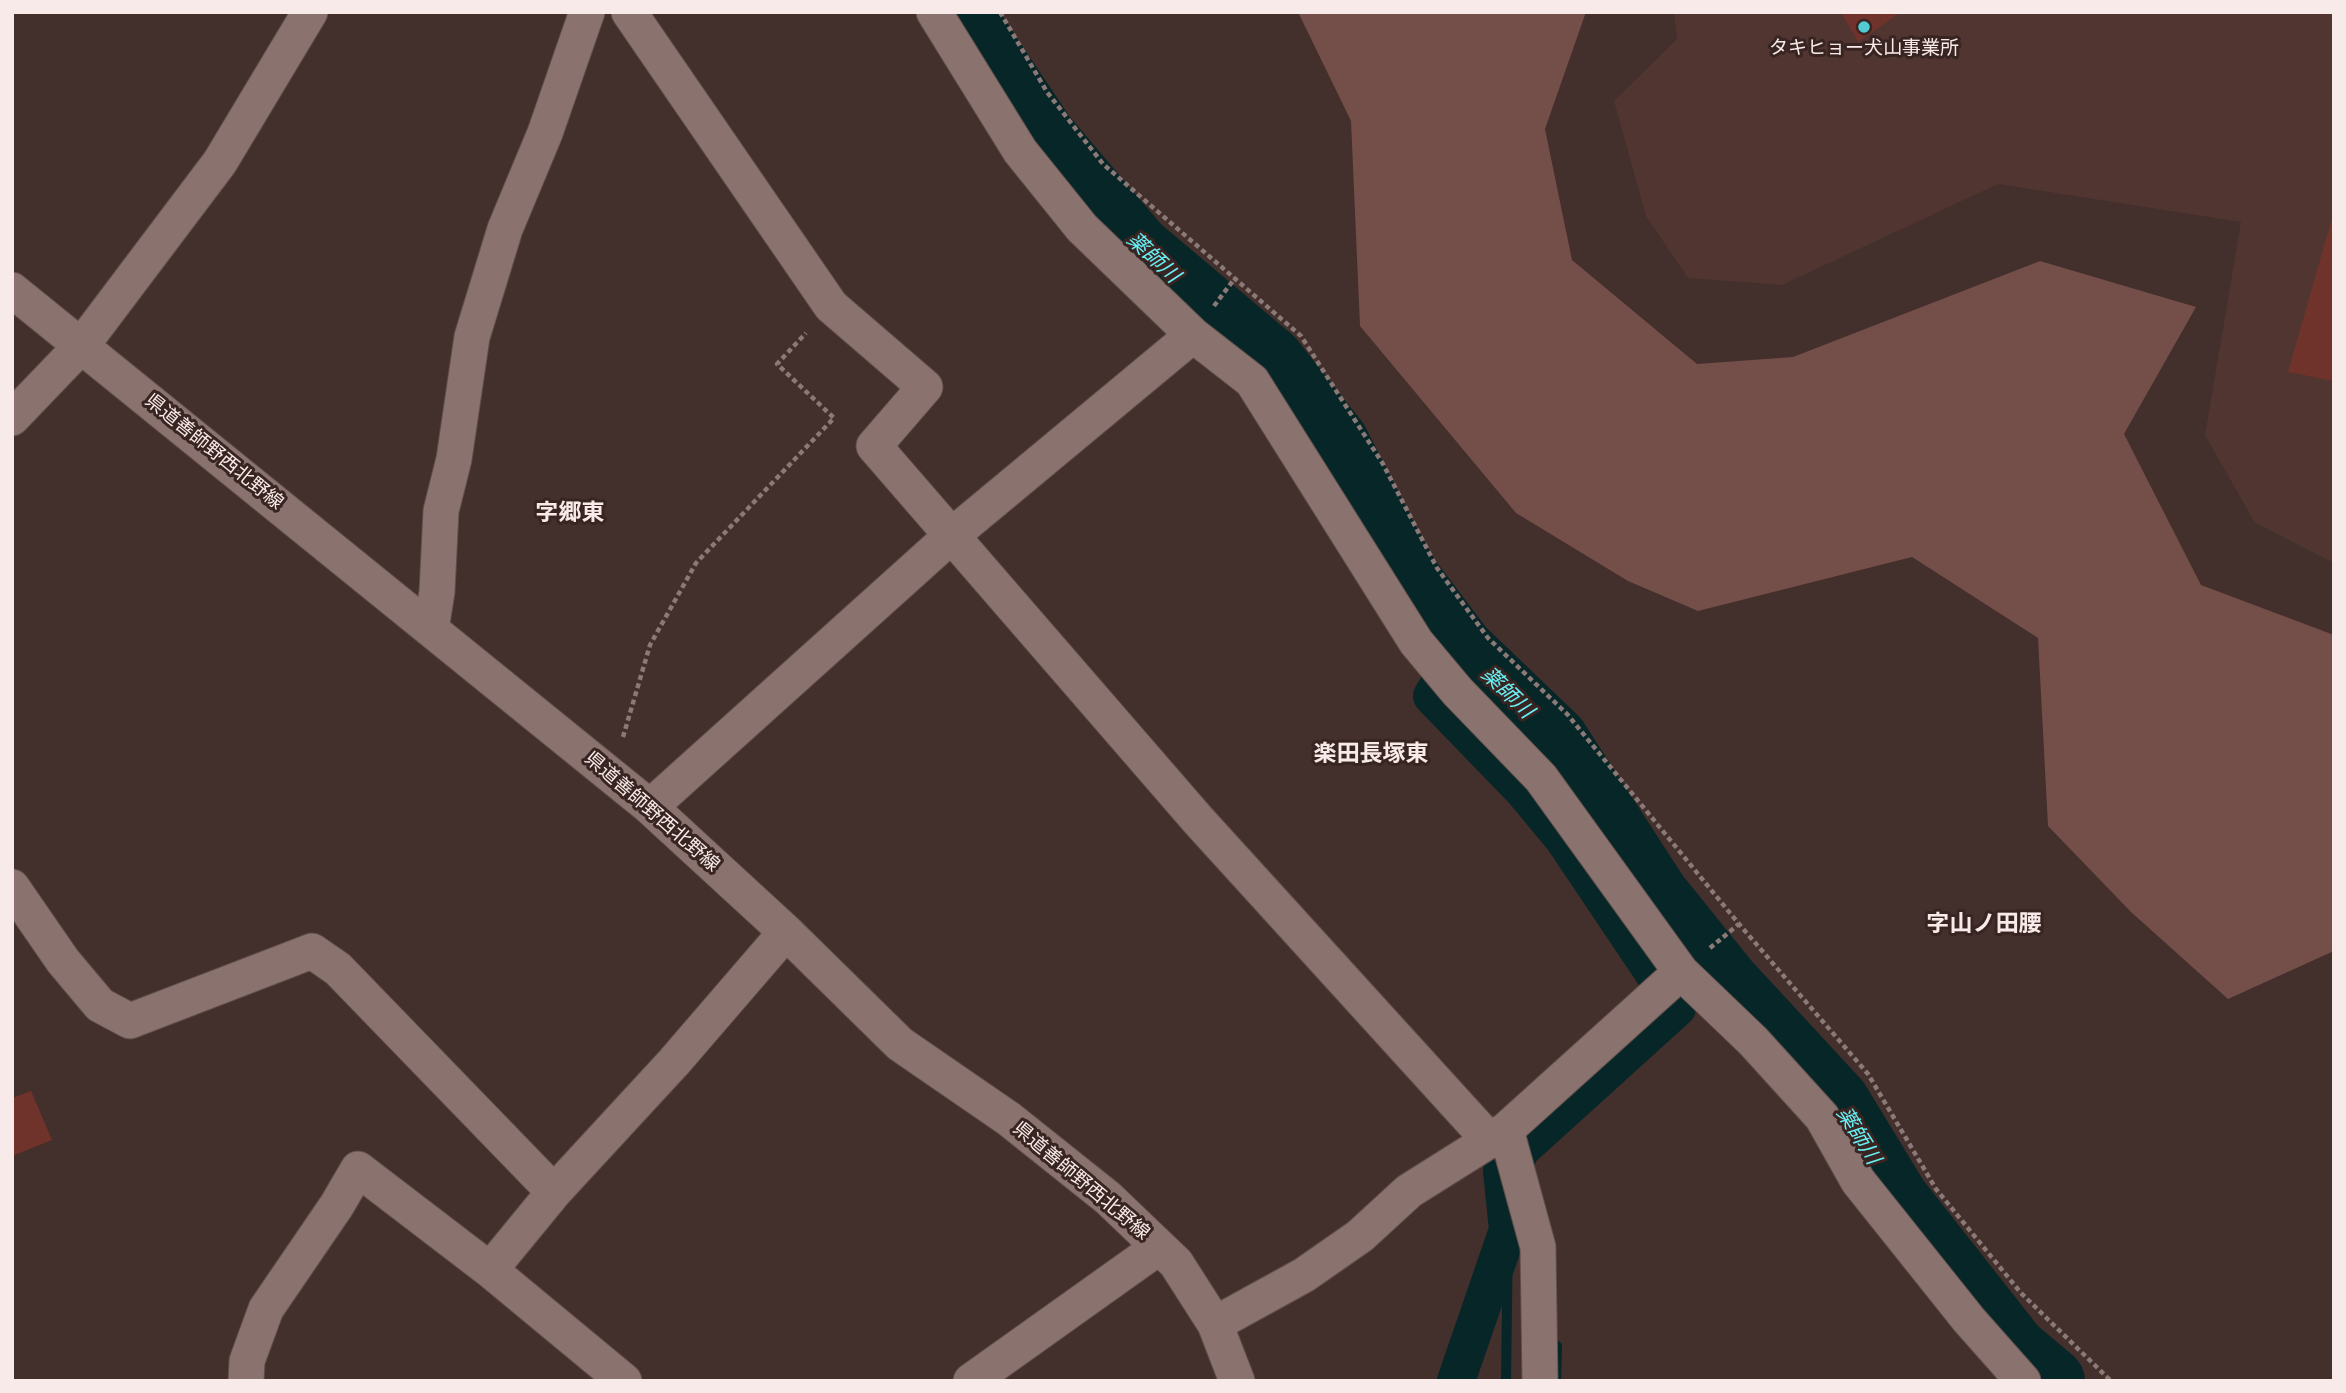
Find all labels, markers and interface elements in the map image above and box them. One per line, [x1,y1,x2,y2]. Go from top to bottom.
marker: タキヒョー犬山事業所 [1856,19,1872,35]
place label: タキヒョー犬山事業所 [1769,38,1959,60]
water label: 薬師川 [1121,227,1185,289]
street label: 県道善師野西北野線 [140,389,288,515]
district label: 字郷東 [536,499,604,527]
water label: 薬師川 [1476,662,1538,724]
district label: 楽田長塚東 [1314,740,1428,768]
street label: 県道善師野西北野線 [580,747,724,877]
district label: 字山ノ田腰 [1927,910,2041,938]
water label: 薬師川 [1831,1103,1885,1169]
street label: 県道善師野西北野線 [1008,1117,1154,1245]

